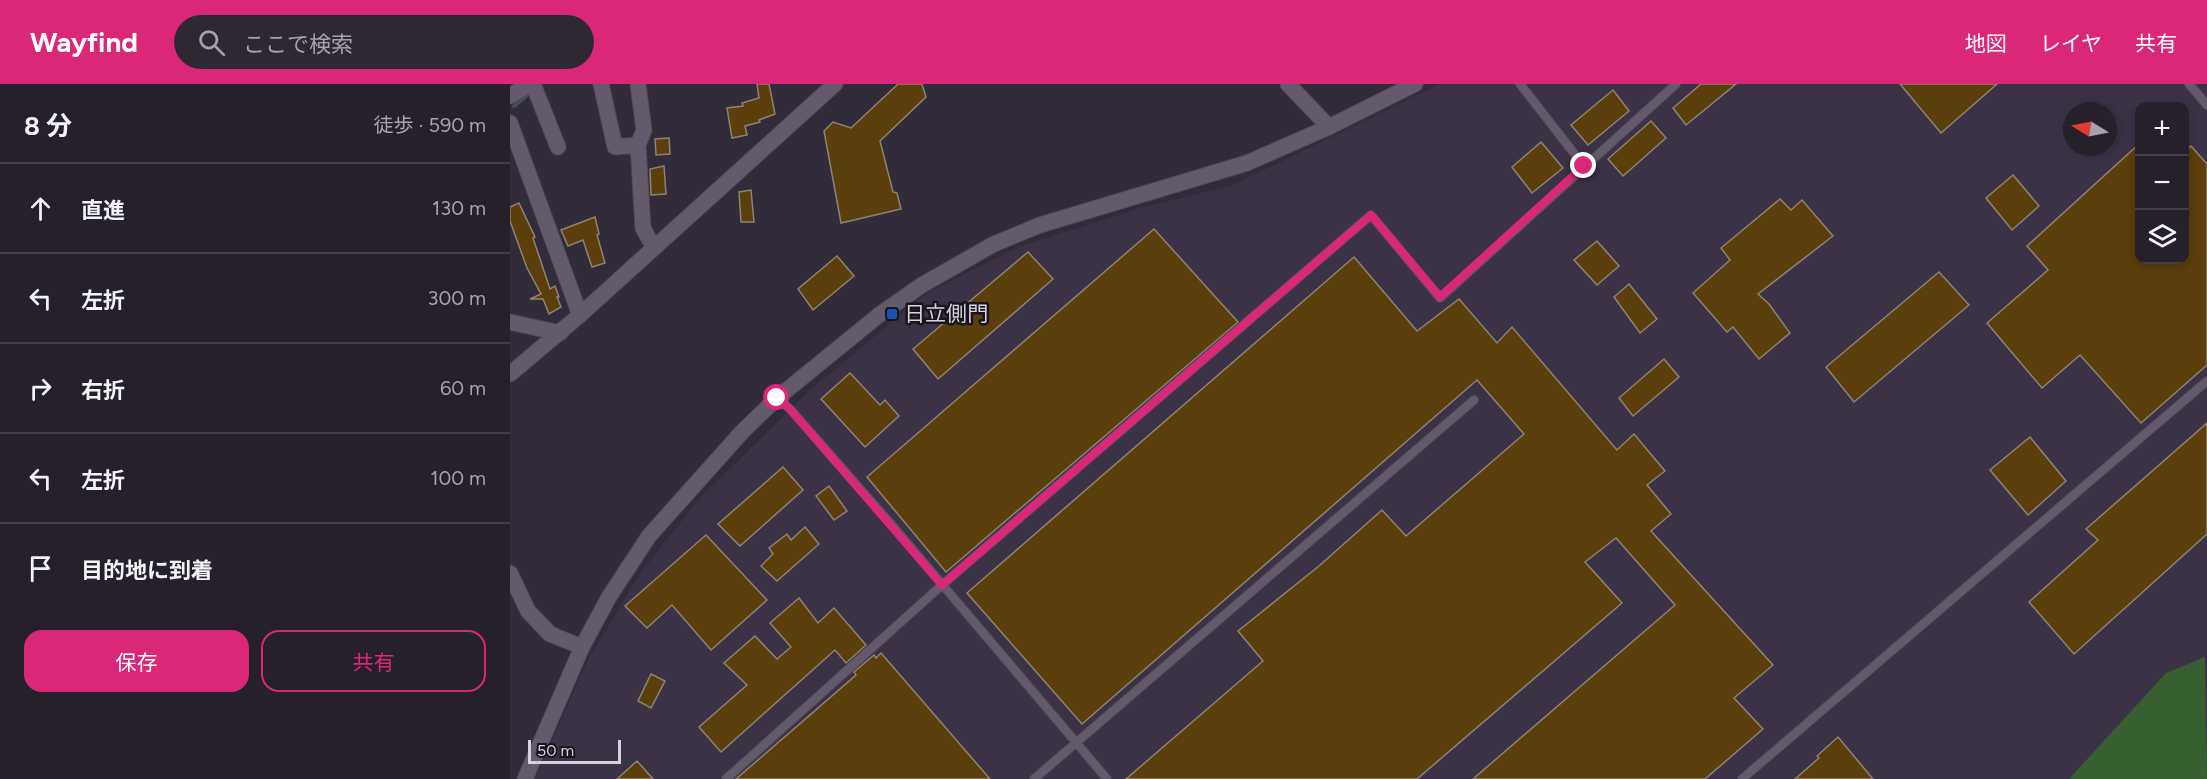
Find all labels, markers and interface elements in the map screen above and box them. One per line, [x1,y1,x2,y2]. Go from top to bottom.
search box [174,15,594,69]
text: Wayfind [30,25,138,59]
icon: search [195,26,228,59]
text: ここで検索 [243,31,353,58]
text: 地図 [1965,31,2007,56]
text: レイヤ [2040,31,2102,56]
text: 共有 [2135,31,2177,56]
north arrow [2063,102,2117,156]
map controls [2135,102,2189,264]
button: + [2135,102,2189,156]
text: 8 分 [24,110,72,142]
text: 徒歩 · 590 m [373,113,486,137]
route end [1570,152,1596,178]
button: − [2135,156,2189,210]
icon: ahead [24,192,57,225]
text: 130 m [432,196,486,220]
text: 直進 [81,197,125,224]
button: layers [2135,210,2189,264]
icon: left [24,282,57,315]
text: 300 m [428,286,486,310]
text: 左折 [81,287,125,314]
place label: 日立側門 [904,301,988,326]
marker: 日立側門 [885,307,899,321]
icon: right [24,372,57,405]
text: 60 m [440,376,486,400]
text: 右折 [81,377,125,404]
route start [763,384,789,410]
icon: left [24,462,57,495]
text: 100 m [430,466,486,490]
text: 左折 [81,467,125,494]
icon: arrive [24,552,57,585]
text: 目的地に到着 [81,557,213,584]
button: 保存 [24,630,249,692]
button: 共有 [261,630,486,692]
scale bar [528,737,621,764]
text: 50 m [537,741,574,760]

